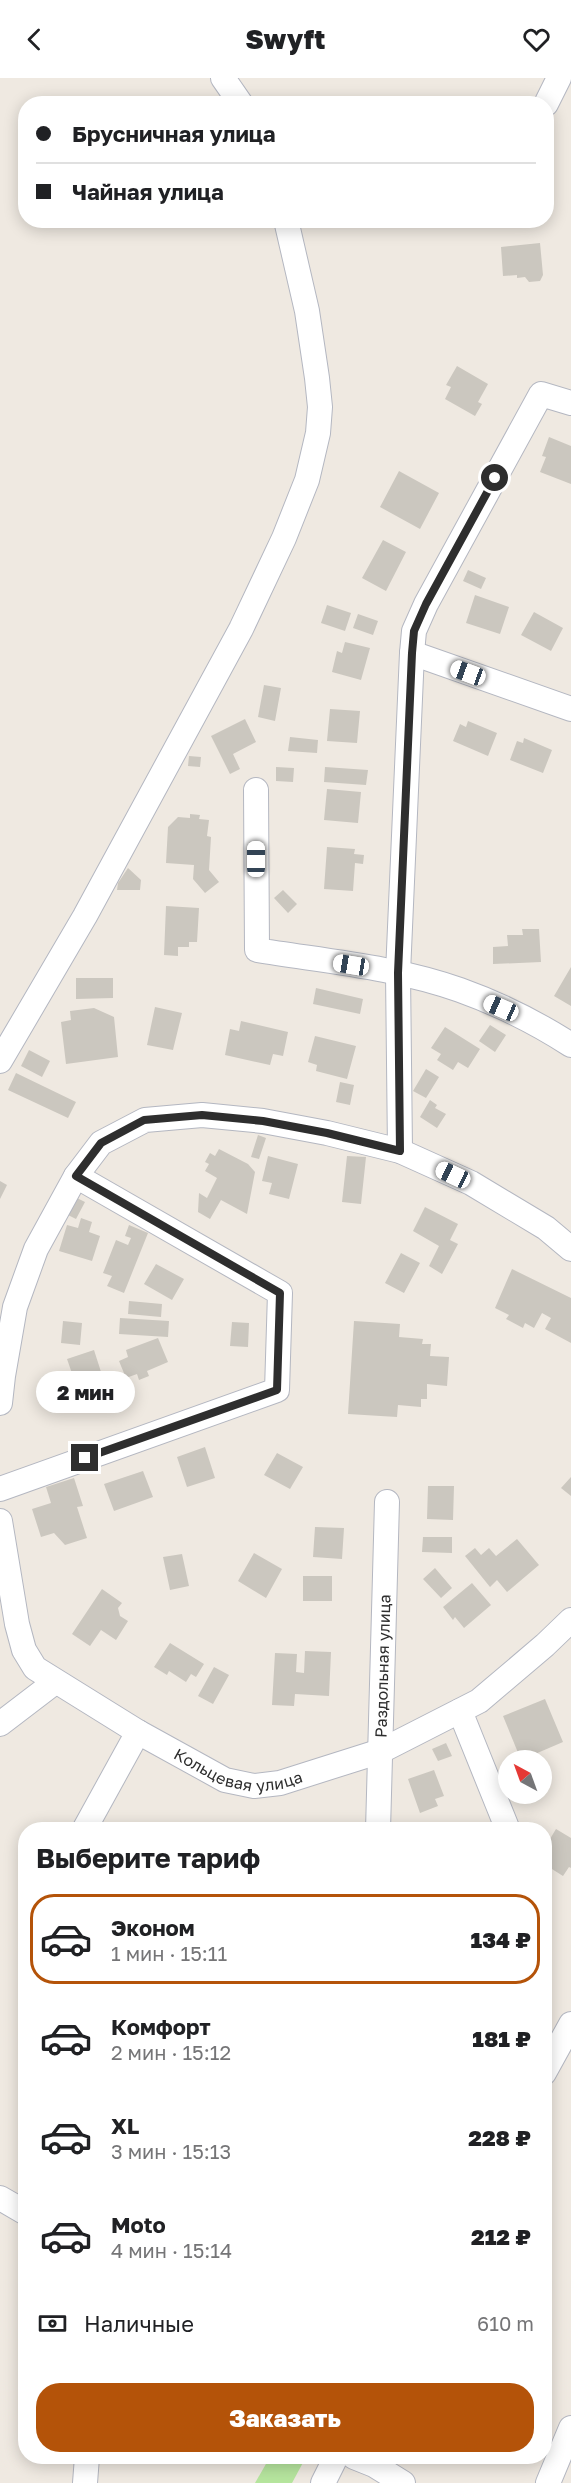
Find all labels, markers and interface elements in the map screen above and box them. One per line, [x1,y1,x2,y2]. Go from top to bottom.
icon: back [18,23,51,56]
text: Swyft [246,23,325,55]
icon: heart [520,23,553,56]
text: Брусничная улица [72,120,276,147]
text: Чайная улица [72,178,224,205]
route start [481,464,508,491]
car [448,658,488,688]
car [247,841,265,877]
car [332,953,370,977]
car [481,992,521,1024]
car [433,1159,473,1191]
callout: 2 мин [36,1371,134,1413]
text: 2 мин [57,1380,114,1404]
route end [71,1444,98,1471]
street label: Раздольная улица [371,1594,394,1738]
street label: Кольцевая улица [170,1744,305,1796]
north arrow [498,1750,552,1804]
map controls [498,1750,552,1804]
text: Выберите тариф [36,1842,260,1874]
icon: car [39,1912,93,1966]
text: Эконом [111,1914,195,1941]
text: 134 ₽ [471,1926,531,1953]
text: 1 мин · 15:11 [111,1941,227,1965]
icon: car [39,2011,93,2065]
text: Комфорт [111,2013,211,2040]
text: 181 ₽ [472,2025,531,2052]
text: 2 мин · 15:12 [111,2040,231,2064]
icon: car [39,2110,93,2164]
text: XL [111,2112,139,2139]
text: 228 ₽ [468,2124,531,2151]
text: 3 мин · 15:13 [111,2139,231,2163]
icon: car [39,2209,93,2263]
text: Moto [111,2211,166,2238]
text: 212 ₽ [471,2223,531,2250]
text: 4 мин · 15:14 [111,2238,232,2262]
icon: cash [36,2307,69,2340]
text: Наличные [84,2310,194,2337]
text: 610 m [477,2311,534,2335]
button: Заказать [36,2383,534,2452]

